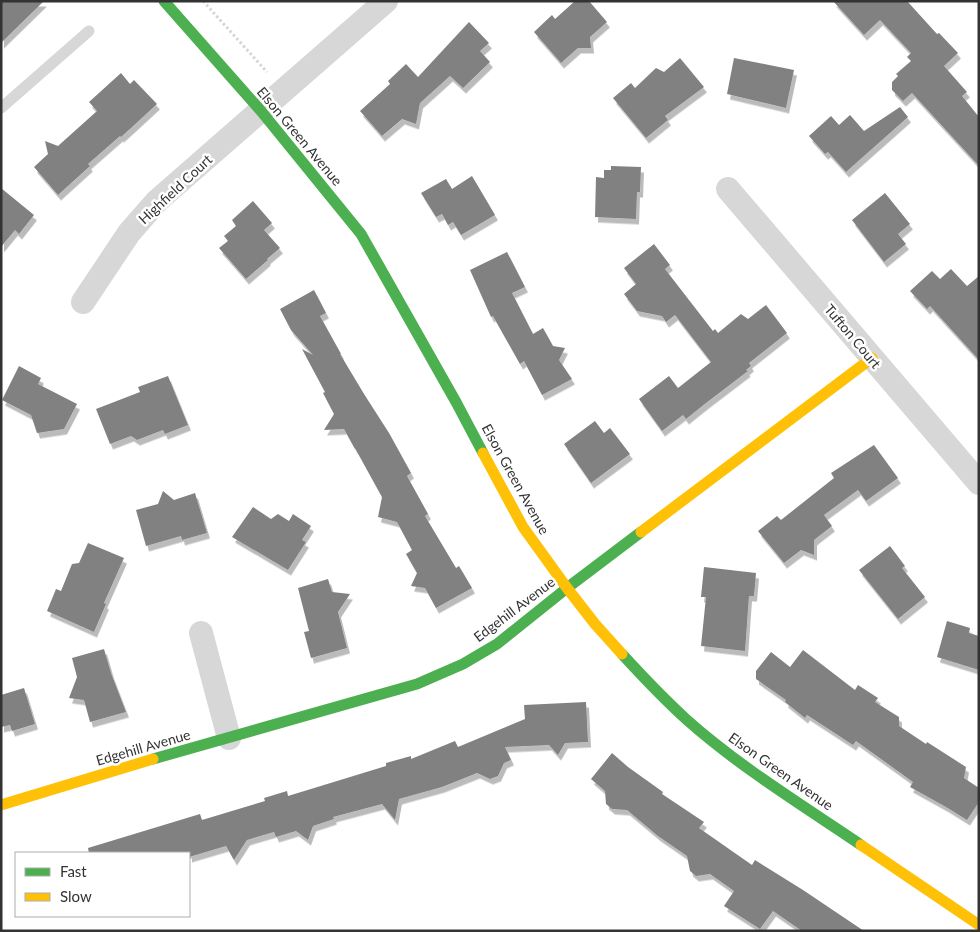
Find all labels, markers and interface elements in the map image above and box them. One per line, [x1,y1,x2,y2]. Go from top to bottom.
street label: Elson Green Avenue [254,83,346,189]
street label: Highfield Court [135,151,215,227]
street label: Tufton Court [821,300,885,372]
street label: Elson Green Avenue [479,421,553,537]
street label: Edgehill Avenue [470,573,558,645]
street label: Edgehill Avenue [94,725,192,769]
street label: Elson Green Avenue [725,729,837,813]
legend [15,852,190,917]
text: Fast [60,862,87,880]
text: Slow [60,887,92,905]

